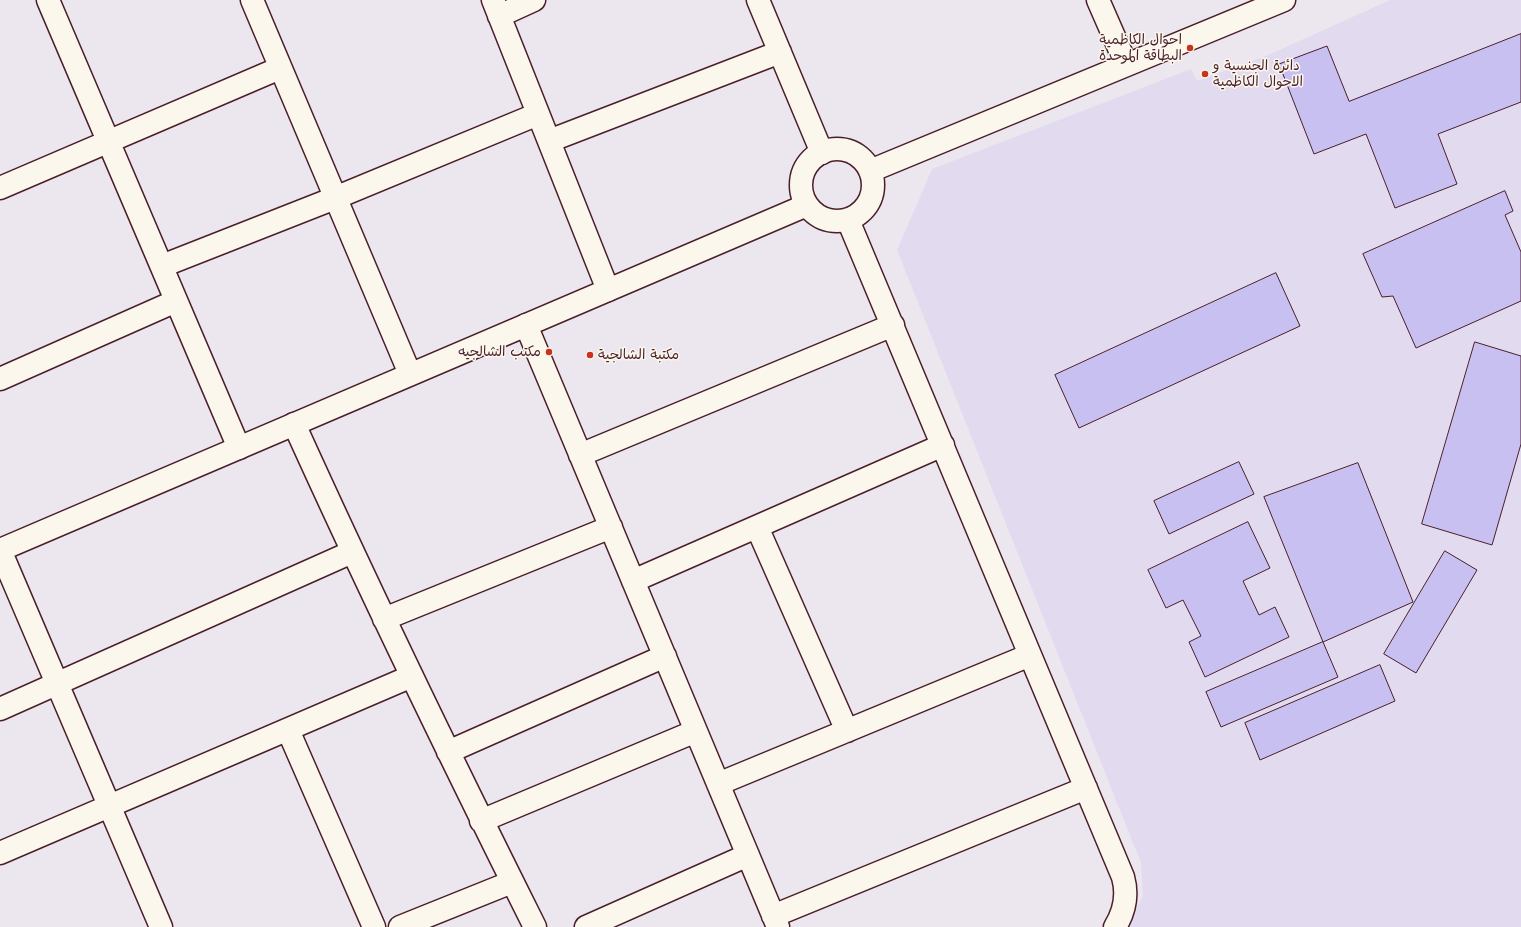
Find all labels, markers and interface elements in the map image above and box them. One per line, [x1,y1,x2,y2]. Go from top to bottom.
place label: احوال الكاظمية البطاقة الموحدة [1099,32,1182,64]
marker: احوال الكاظمية البطاقة الموحدة [1185,43,1195,53]
place label: دائرة الجنسية و الاحوال الكاظمية [1213,58,1303,90]
marker: دائرة الجنسية و الاحوال الكاظمية [1200,69,1210,79]
place label: مكتب الشالجيه [458,344,541,360]
marker: مكتب الشالجيه [544,347,554,357]
place label: مكتبة الشالجية [598,347,679,363]
marker: مكتبة الشالجية [585,350,595,360]

